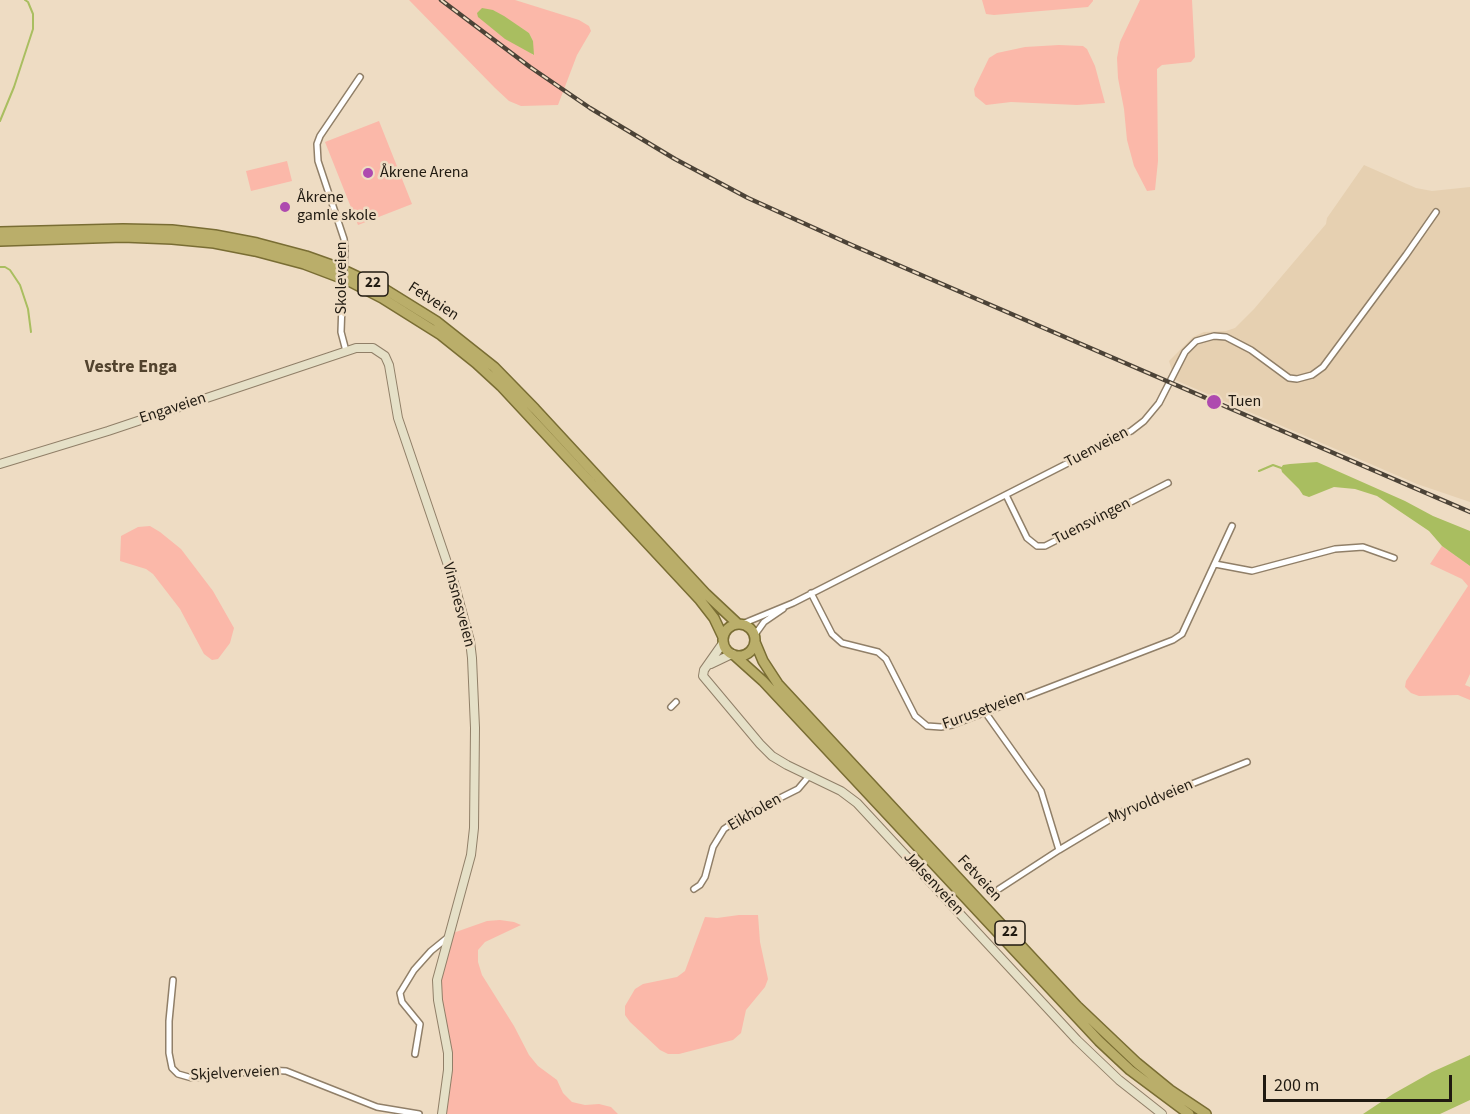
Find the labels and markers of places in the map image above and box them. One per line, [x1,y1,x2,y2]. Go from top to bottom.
place label: Åkrene Arena [380,163,469,183]
marker: Åkrene Arena [361,166,375,180]
place label: Åkrene gamle skole [297,188,376,226]
marker: Åkrene gamle skole [278,200,292,214]
place label: Tuen [1228,392,1261,412]
marker: Tuen [1205,393,1223,411]

